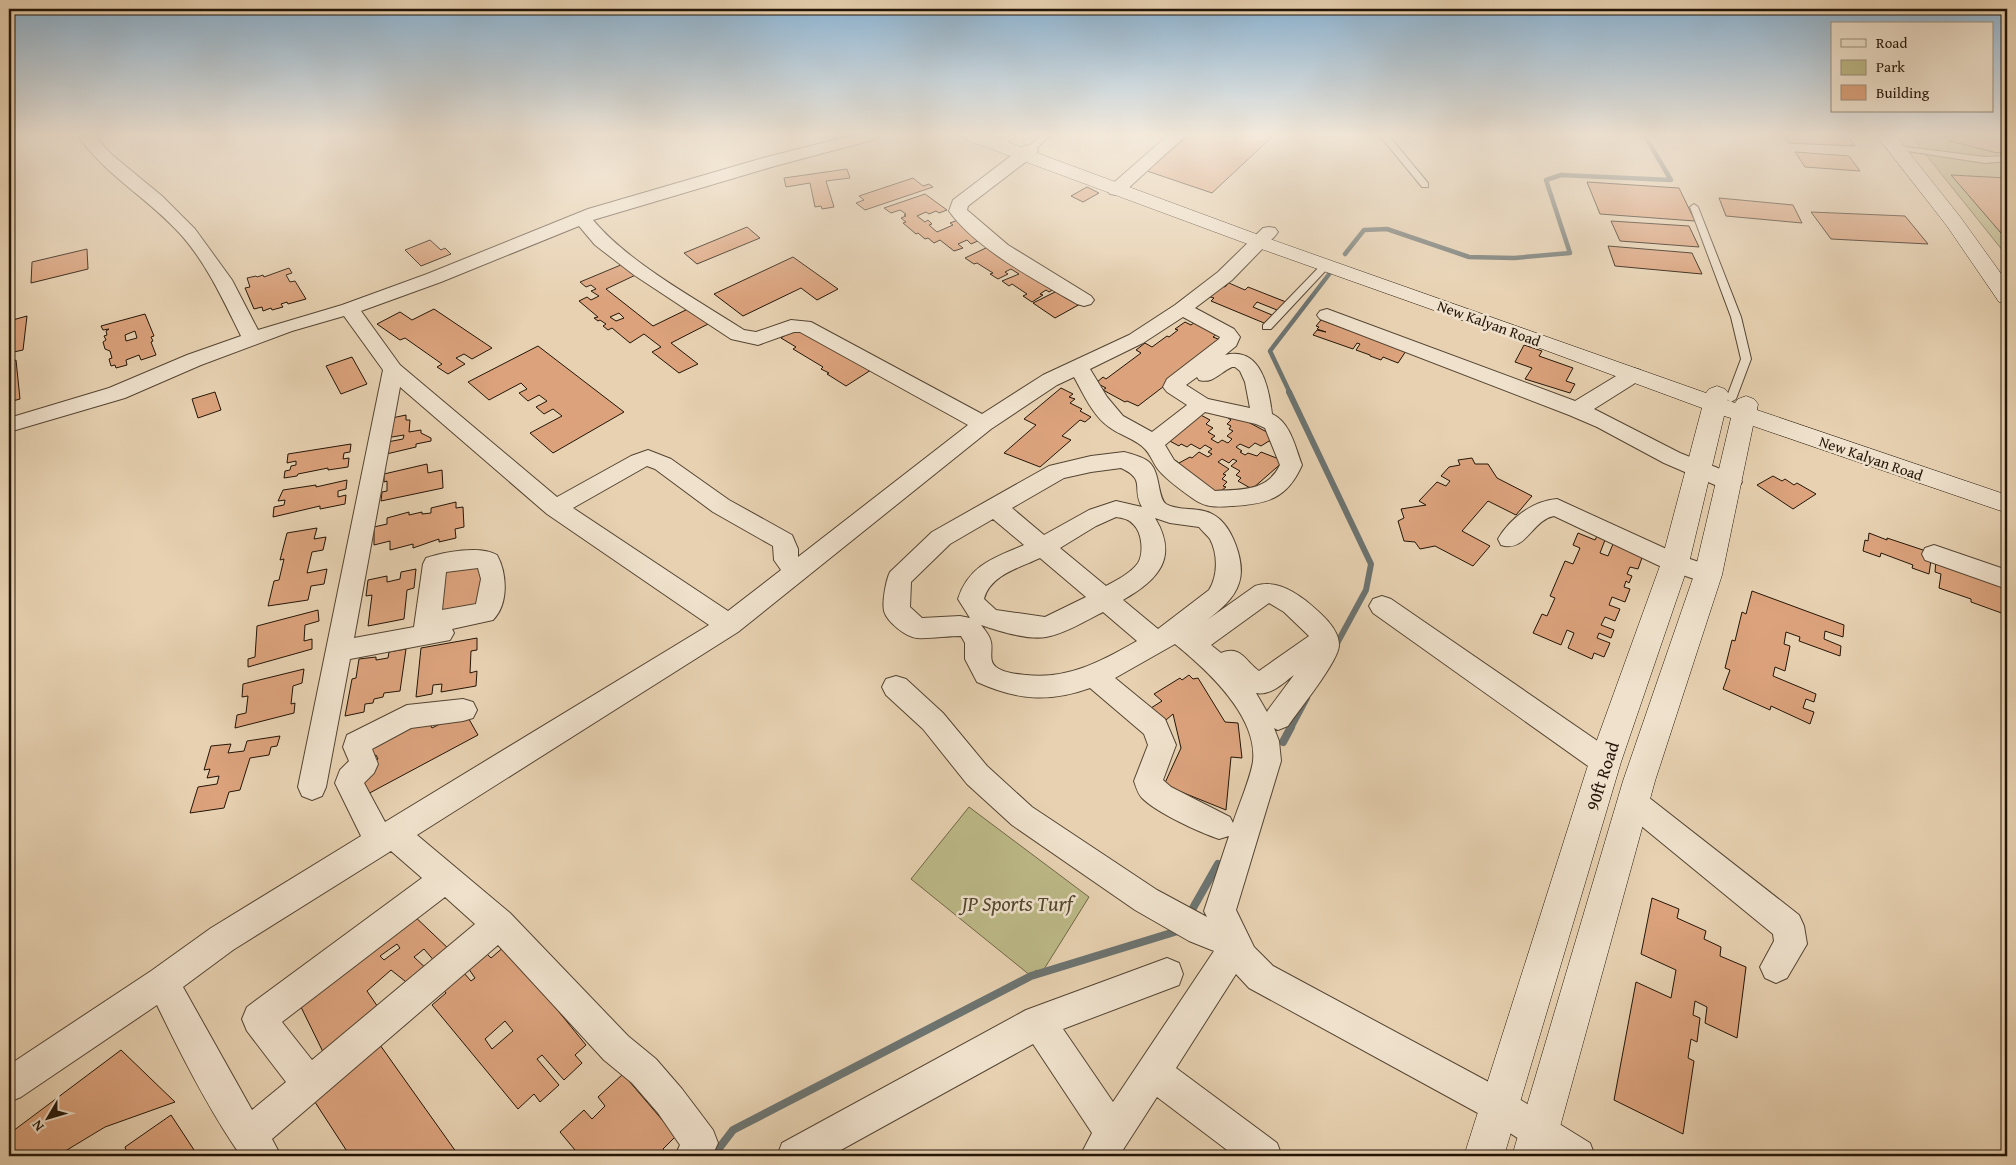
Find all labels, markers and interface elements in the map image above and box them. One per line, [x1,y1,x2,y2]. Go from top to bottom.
legend [1831,22,1994,112]
text: Road [1876,32,1907,53]
text: Park [1876,56,1905,77]
text: Building [1876,82,1930,103]
street label: New Kalyan Road [1434,295,1544,351]
street label: New Kalyan Road [1816,430,1926,486]
street label: 90ft Road [1578,738,1626,814]
park label: JP Sports Turf [958,888,1076,919]
north arrow [22,1092,72,1142]
text: N [27,1116,49,1136]

